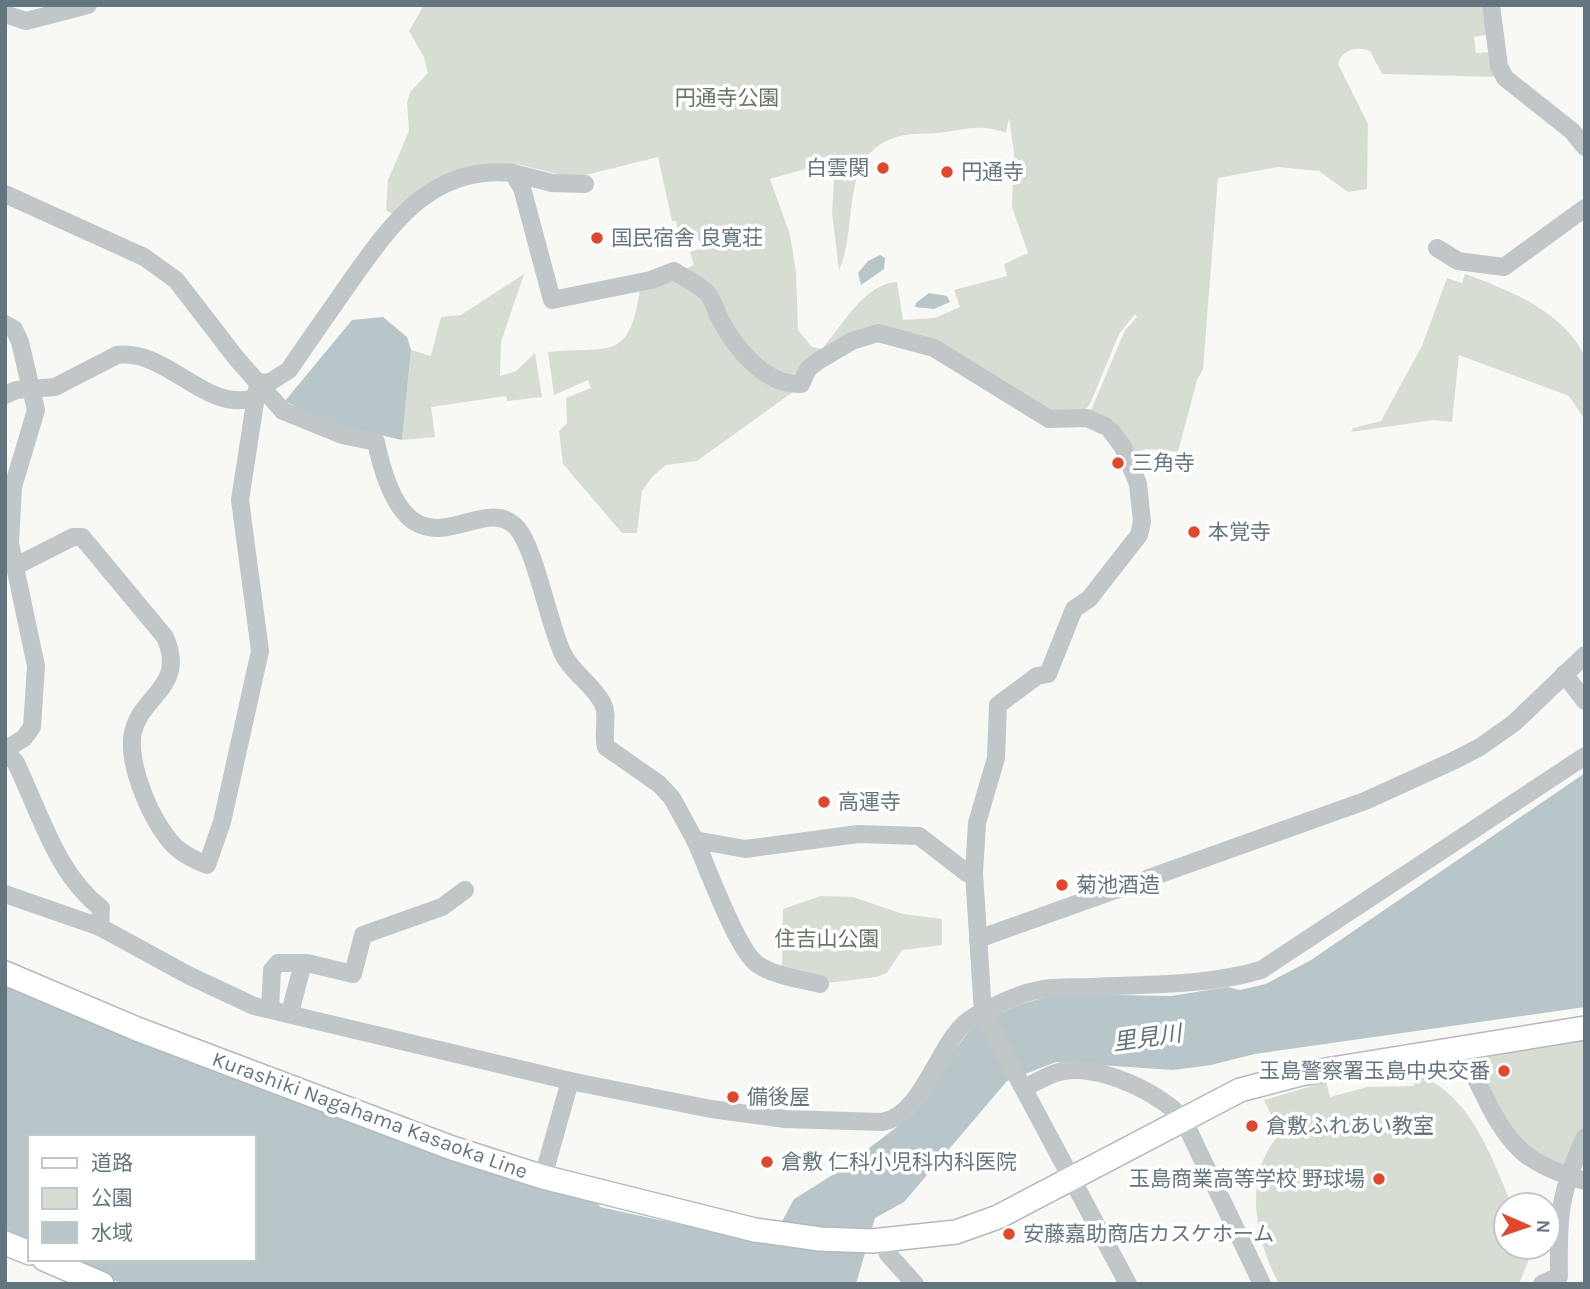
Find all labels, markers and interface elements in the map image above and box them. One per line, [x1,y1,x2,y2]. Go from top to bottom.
park label: 円通寺公園 [675,86,780,110]
place label: 白雲関 [806,156,869,180]
marker: 白雲関 [875,160,891,176]
place label: 円通寺 [961,160,1024,184]
marker: 円通寺 [939,164,955,180]
place label: 国民宿舎 良寛荘 [611,226,763,250]
marker: 国民宿舎 良寛荘 [589,230,605,246]
place label: 三角寺 [1132,451,1195,475]
marker: 三角寺 [1110,455,1126,471]
place label: 本覚寺 [1208,520,1271,544]
marker: 本覚寺 [1186,524,1202,540]
place label: 高運寺 [838,790,901,814]
marker: 高運寺 [816,794,832,810]
place label: 菊池酒造 [1076,873,1160,897]
marker: 菊池酒造 [1054,877,1070,893]
park label: 住吉山公園 [775,927,880,951]
water label: 里見川 [1111,1019,1186,1056]
street label: Kurashiki Nagahama Kasaoka Line [209,1047,531,1183]
place label: 玉島警察署玉島中央交番 [1259,1059,1490,1083]
marker: 玉島警察署玉島中央交番 [1496,1063,1512,1079]
place label: 備後屋 [747,1085,810,1109]
marker: 備後屋 [725,1089,741,1105]
place label: 倉敷ふれあい教室 [1266,1114,1434,1138]
marker: 倉敷ふれあい教室 [1244,1118,1260,1134]
legend [28,1135,256,1261]
place label: 倉敷 仁科小児科内科医院 [781,1150,1017,1174]
text: 道路 [91,1151,133,1175]
marker: 倉敷 仁科小児科内科医院 [759,1154,775,1170]
place label: 玉島商業高等学校 野球場 [1129,1167,1365,1191]
marker: 玉島商業高等学校 野球場 [1371,1171,1387,1187]
text: 公園 [91,1186,133,1210]
north arrow [1492,1191,1562,1261]
text: N [1532,1219,1554,1234]
text: 水域 [91,1221,133,1245]
place label: 安藤嘉助商店カスケホーム [1023,1222,1274,1246]
marker: 安藤嘉助商店カスケホーム [1001,1226,1017,1242]

